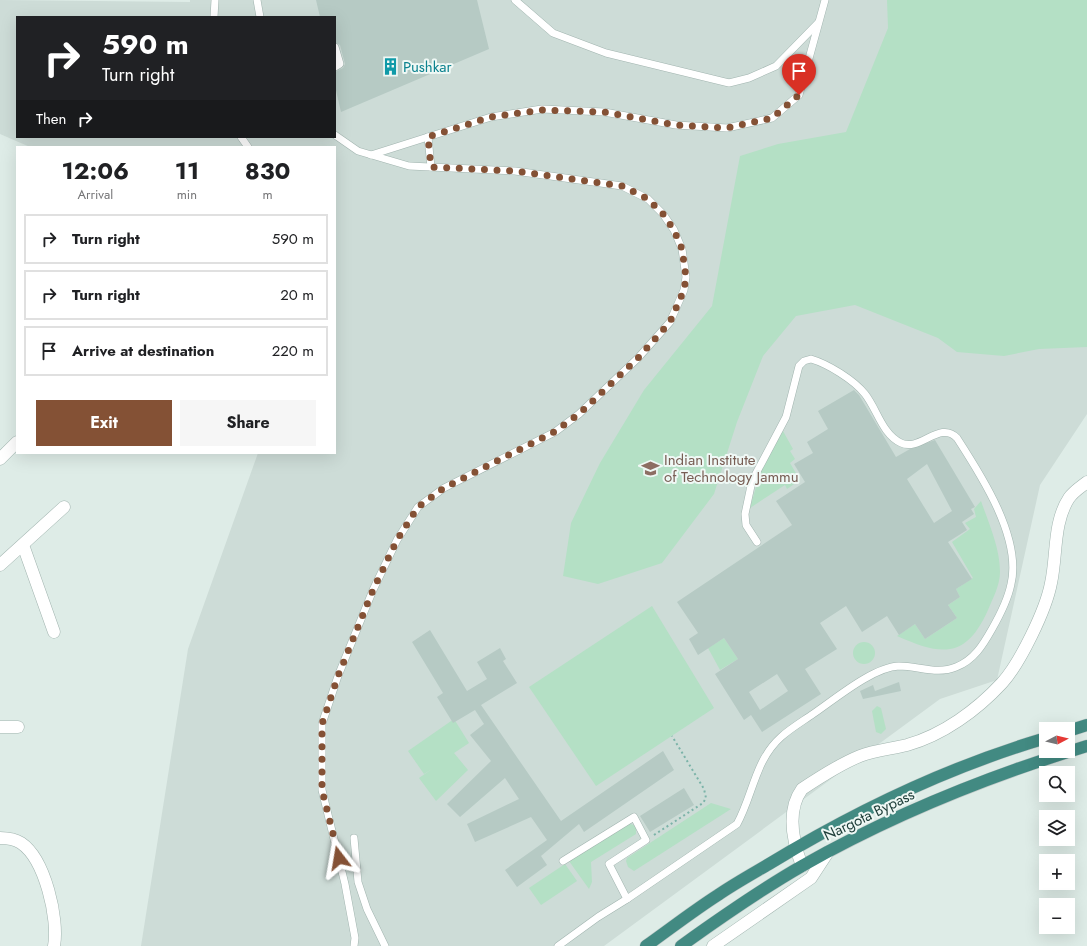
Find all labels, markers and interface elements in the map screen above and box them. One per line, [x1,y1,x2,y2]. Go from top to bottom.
text: 590 m [102,24,189,65]
icon: right [36,32,88,84]
pin [782,54,816,95]
place label: Pushkar [403,56,453,78]
building icon: Pushkar [380,57,400,77]
icon: arrive [788,60,810,82]
text: Turn right [102,62,174,88]
text: Then [36,108,66,130]
icon: right [74,108,96,130]
text: 12:06 [62,153,129,188]
text: 11 [175,153,199,188]
text: 830 [245,153,290,188]
text: Arrival [77,185,113,204]
text: min [177,185,197,204]
text: m [262,185,273,204]
icon: right [38,228,60,250]
text: Turn right [72,228,140,250]
text: 590 m [272,228,314,250]
icon: right [38,284,60,306]
text: Turn right [72,284,140,306]
text: 20 m [280,284,314,306]
icon: arrive [38,340,60,362]
text: Arrive at destination [72,340,214,362]
text: 220 m [272,340,314,362]
button: Exit [36,400,172,446]
button: Share [180,400,316,446]
place label: Indian Institute of Technology Jammu [664,449,799,488]
school or university icon: Indian Institute of Technology Jammu [641,459,661,479]
north arrow [1039,722,1075,758]
map controls [1039,722,1075,934]
button: search [1039,766,1075,802]
street label: Nargota Bypass [820,783,918,847]
button: layers [1039,810,1075,846]
position arrow [318,837,360,879]
button: + [1039,854,1075,890]
button: − [1039,898,1075,934]

